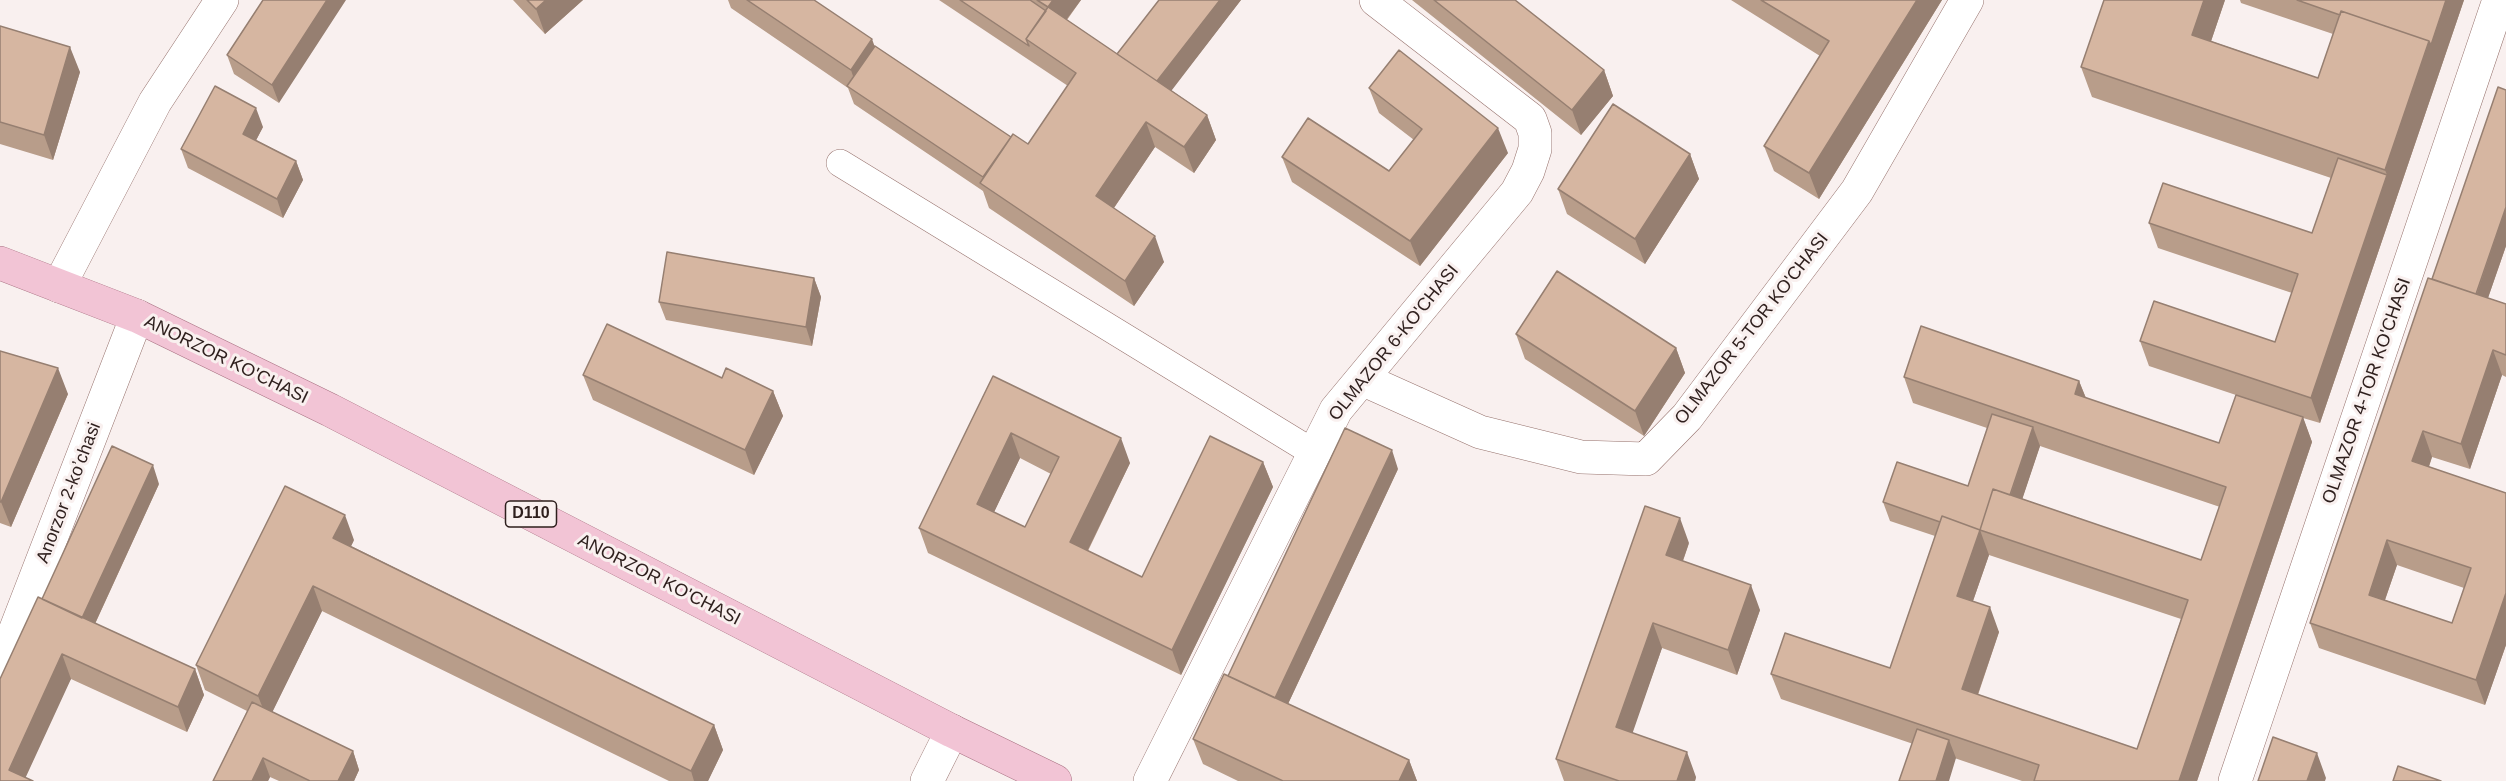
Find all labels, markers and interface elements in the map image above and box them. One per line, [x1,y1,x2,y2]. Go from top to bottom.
street label: OLMAZOR 5-TOR KO'CHASI [1670,229,1834,429]
street label: OLMAZOR 6-KO'CHASI [1324,261,1464,425]
street label: OLMAZOR 4-TOR KO'CHASI [2318,275,2416,507]
street label: ANORZOR KO'CHASI [141,311,311,409]
street label: Аnorzor 2-koʼchasi [32,420,106,566]
road number: D110 [506,501,556,527]
street label: ANORZOR KO'CHASI [574,530,744,630]

